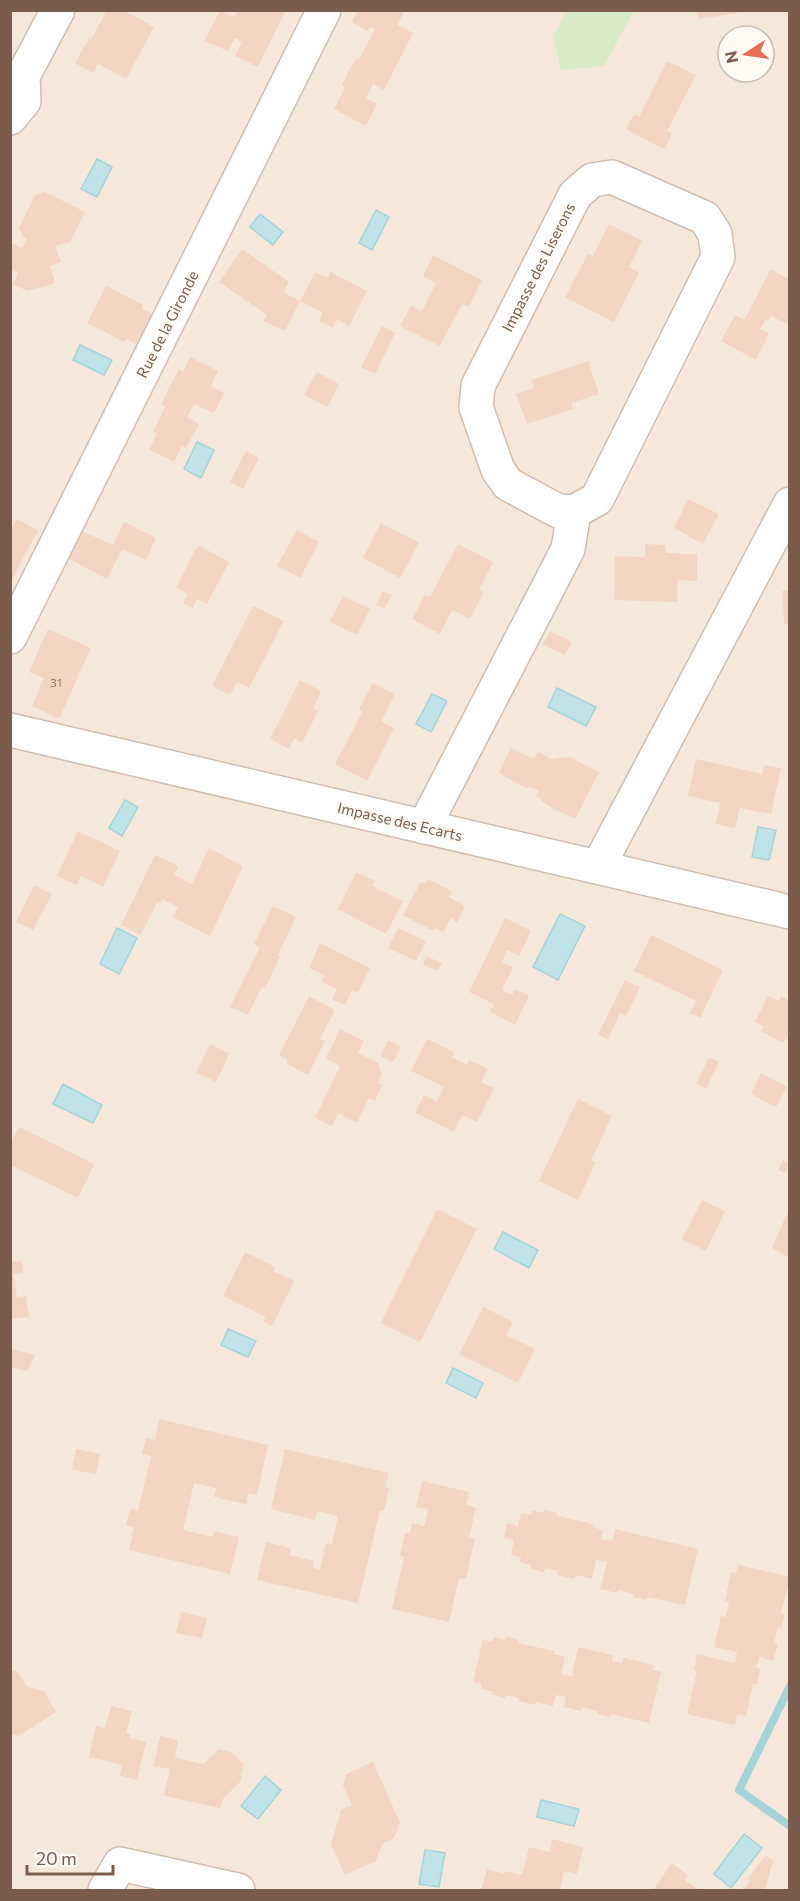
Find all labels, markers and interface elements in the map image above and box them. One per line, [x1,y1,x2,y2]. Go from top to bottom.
north arrow [716,24,776,84]
text: N [720,49,741,65]
street label: Impasse des Liserons [498,200,578,334]
street label: Rue de la Gironde [132,267,202,381]
house number: 31 [50,675,62,689]
street label: Impasse des Ecarts [336,798,464,844]
scale bar [27,1838,112,1876]
text: 20 m [36,1847,77,1869]

